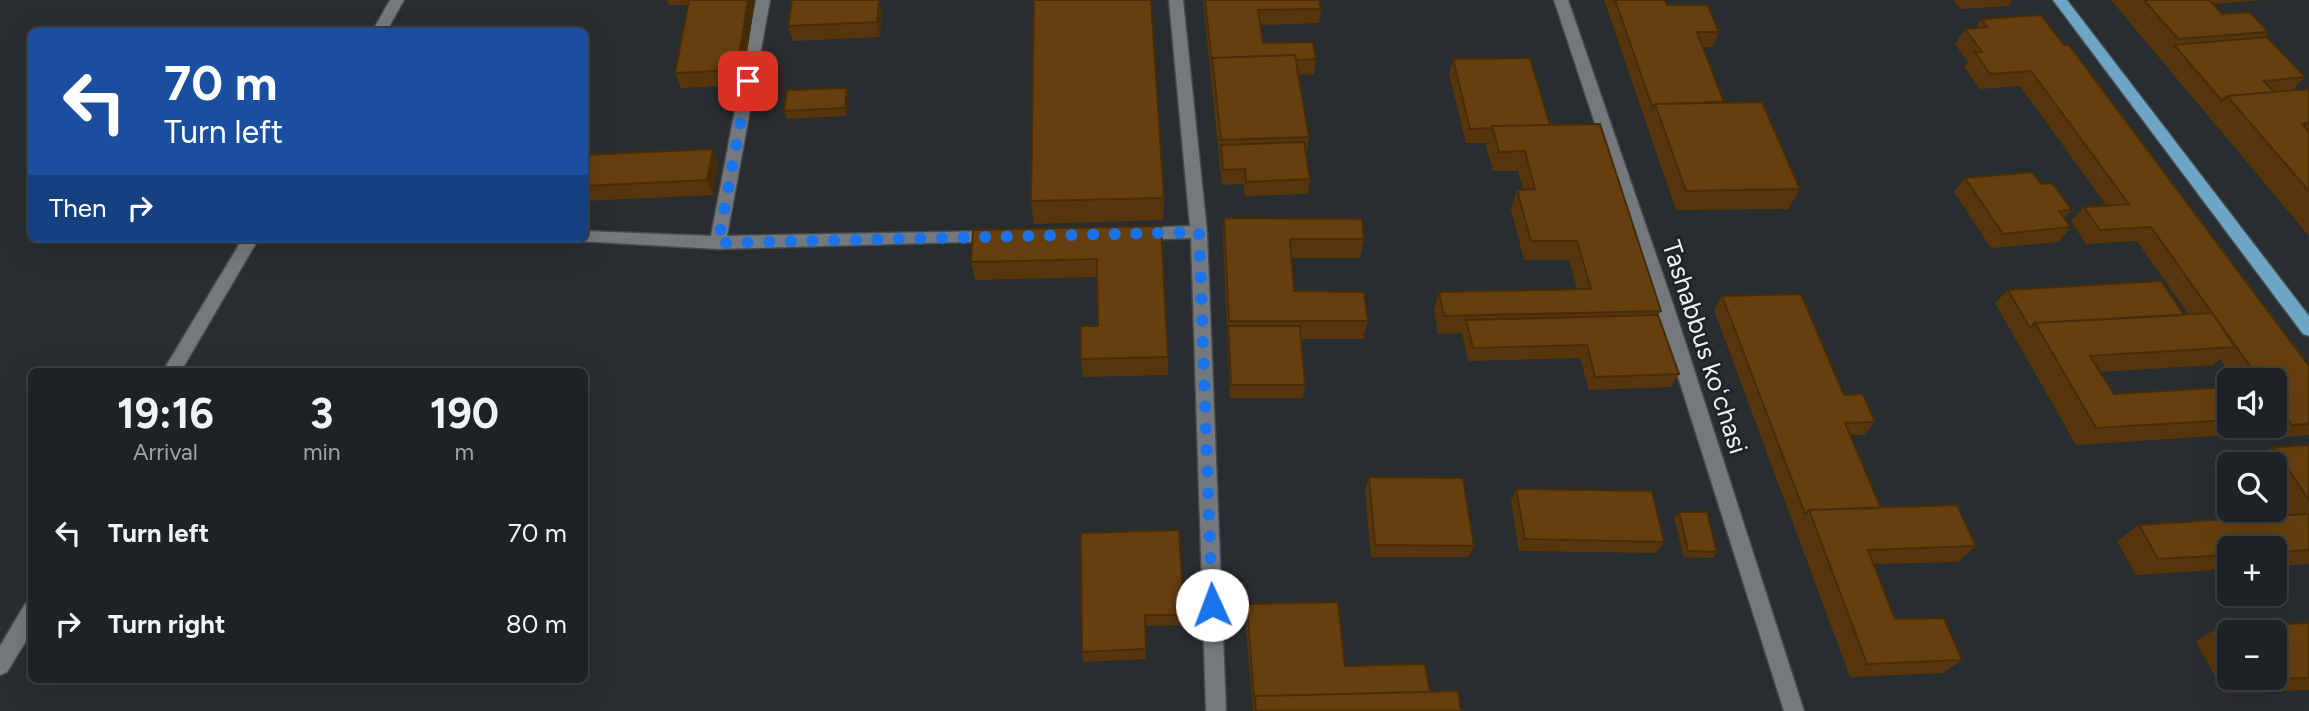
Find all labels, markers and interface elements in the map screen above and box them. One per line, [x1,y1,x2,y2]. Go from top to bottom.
pin [718,51,778,111]
text: 70 m [164,53,277,112]
icon: left [49,56,140,147]
icon: arrive [729,62,767,100]
text: Turn left [164,113,283,151]
icon: right [121,189,159,227]
text: Then [49,192,107,224]
street label: Tashabbus koʻchasi [1655,236,1755,458]
map controls [2217,368,2287,690]
button: sound [2217,368,2287,438]
text: 19:16 [117,388,214,439]
text: 3 [310,388,333,439]
text: 190 [430,388,499,439]
text: Arrival [133,438,198,466]
text: min [303,438,341,466]
text: m [455,438,474,466]
button: search [2217,452,2287,522]
icon: left [49,514,87,552]
text: Turn left [108,517,209,549]
text: 70 m [508,517,567,549]
button: + [2217,536,2287,606]
position arrow [1175,568,1249,642]
icon: right [49,605,87,643]
text: Turn right [108,608,225,640]
text: 80 m [506,608,567,640]
button: − [2217,620,2287,690]

